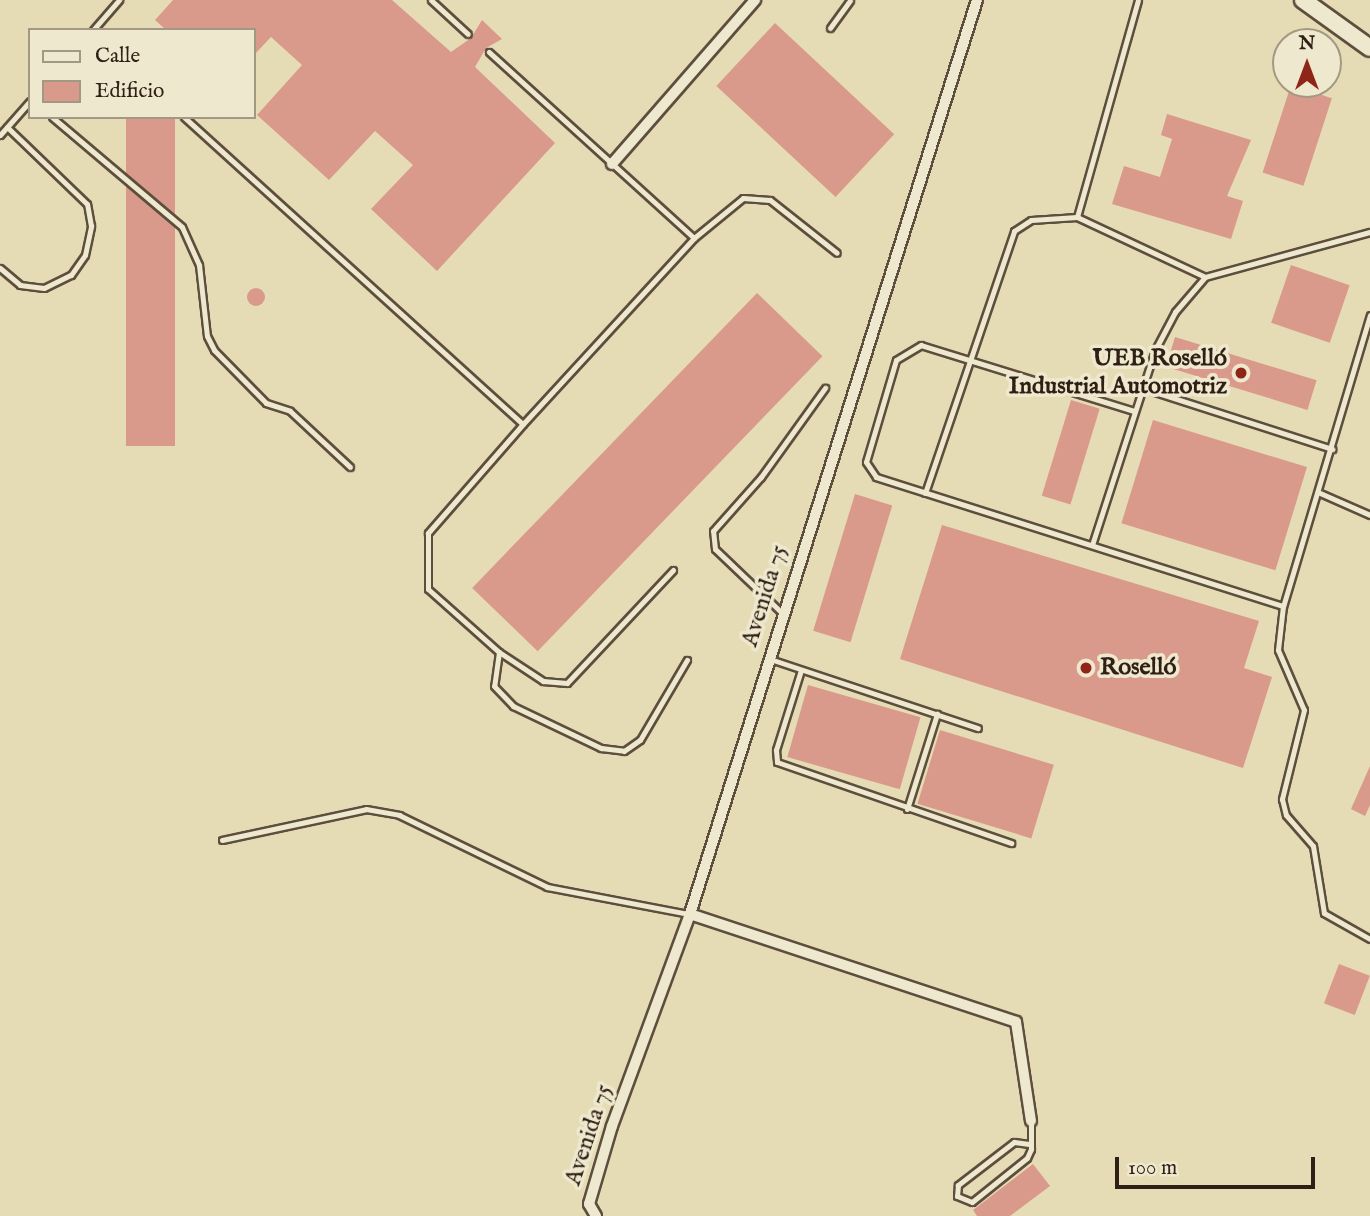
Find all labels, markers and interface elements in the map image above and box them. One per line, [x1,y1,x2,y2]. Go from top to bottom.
legend [28,28,256,119]
north arrow [1272,28,1342,98]
text: N [1299,32,1315,56]
text: Calle [95,43,140,70]
text: Edificio [95,78,164,105]
place label: UEB Roselló Industrial Automotriz [1009,345,1227,401]
marker: UEB Roselló Industrial Automotriz [1233,365,1249,381]
street label: Avenida 75 [736,542,794,650]
place label: Roselló [1100,654,1176,682]
marker: Roselló [1078,660,1094,676]
street label: Avenida 75 [559,1081,619,1189]
scale bar [1118,1142,1318,1186]
text: 100 m [1128,1155,1177,1182]

